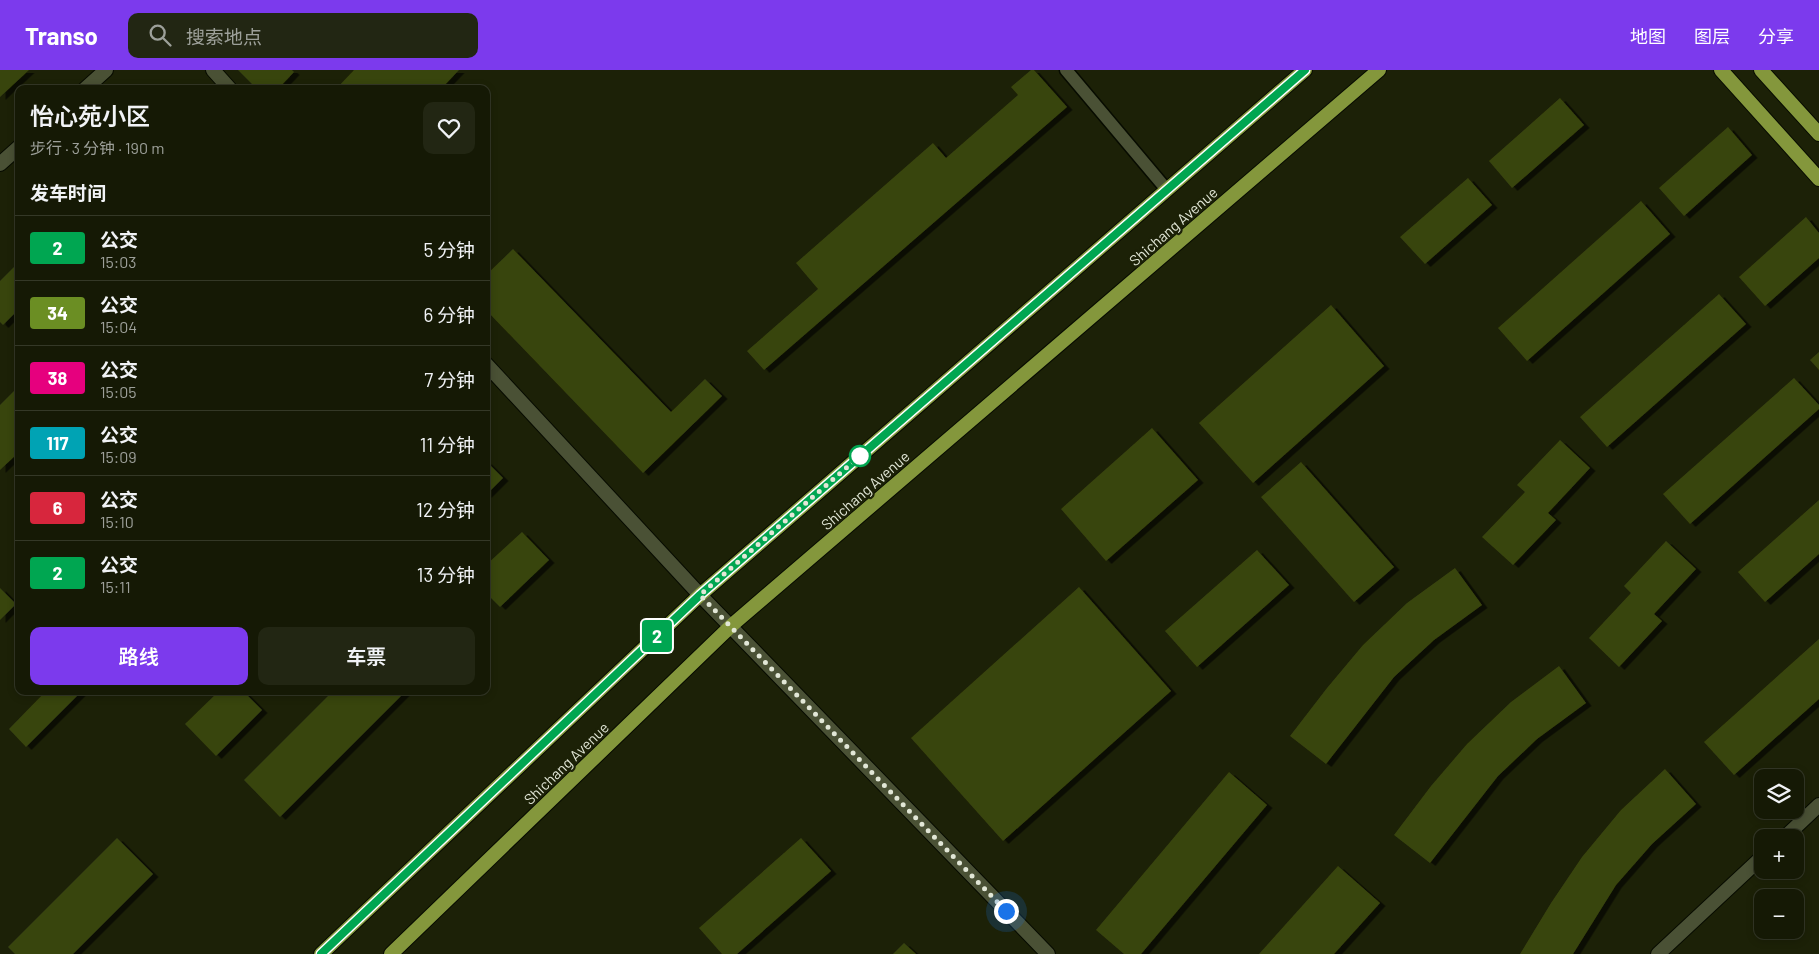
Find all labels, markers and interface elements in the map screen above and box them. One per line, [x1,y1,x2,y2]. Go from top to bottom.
search box [128,13,478,58]
text: Transo [25,21,98,50]
icon: search [146,21,174,49]
text: 搜索地点 [186,25,262,48]
text: 地图 [1630,25,1666,47]
text: 图层 [1694,25,1730,47]
text: 分享 [1758,25,1794,47]
text: 怡心苑小区 [30,101,150,130]
button: heart [423,102,475,154]
text: 步行 · 3 分钟 · 190 m [30,138,164,157]
text: 发车时间 [30,181,106,204]
street label: Shichang Avenue [1125,183,1221,269]
text: 公交 [100,228,138,251]
text: 2 [52,237,63,259]
text: 5 分钟 [423,238,475,261]
text: 15:03 [100,252,137,271]
text: 公交 [100,293,138,316]
text: 34 [47,302,68,324]
text: 6 分钟 [423,303,475,326]
text: 15:04 [100,317,137,336]
text: 公交 [100,358,138,381]
text: 38 [48,367,67,389]
text: 7 分钟 [424,368,475,391]
text: 15:05 [100,382,137,401]
text: 公交 [100,423,138,446]
text: 117 [47,432,68,454]
text: 11 分钟 [420,433,475,456]
unlabelled marker [849,445,871,467]
text: 15:09 [100,447,137,466]
street label: Shichang Avenue [817,447,913,533]
text: 公交 [100,488,138,511]
text: 6 [53,497,62,519]
text: 12 分钟 [416,498,475,521]
text: 15:10 [100,512,134,531]
text: 公交 [100,553,138,576]
text: 2 [52,562,63,584]
text: 13 分钟 [417,563,475,586]
text: 15:11 [100,577,131,596]
line badge: 2 [641,620,673,652]
text: 2 [652,625,662,647]
button: 路线 [30,627,248,685]
button: 车票 [258,627,475,685]
street label: Shichang Avenue [520,718,612,808]
map controls [1754,769,1804,939]
button: layers [1754,769,1804,819]
button: + [1754,829,1804,879]
button: − [1754,889,1804,939]
your location [994,899,1019,924]

